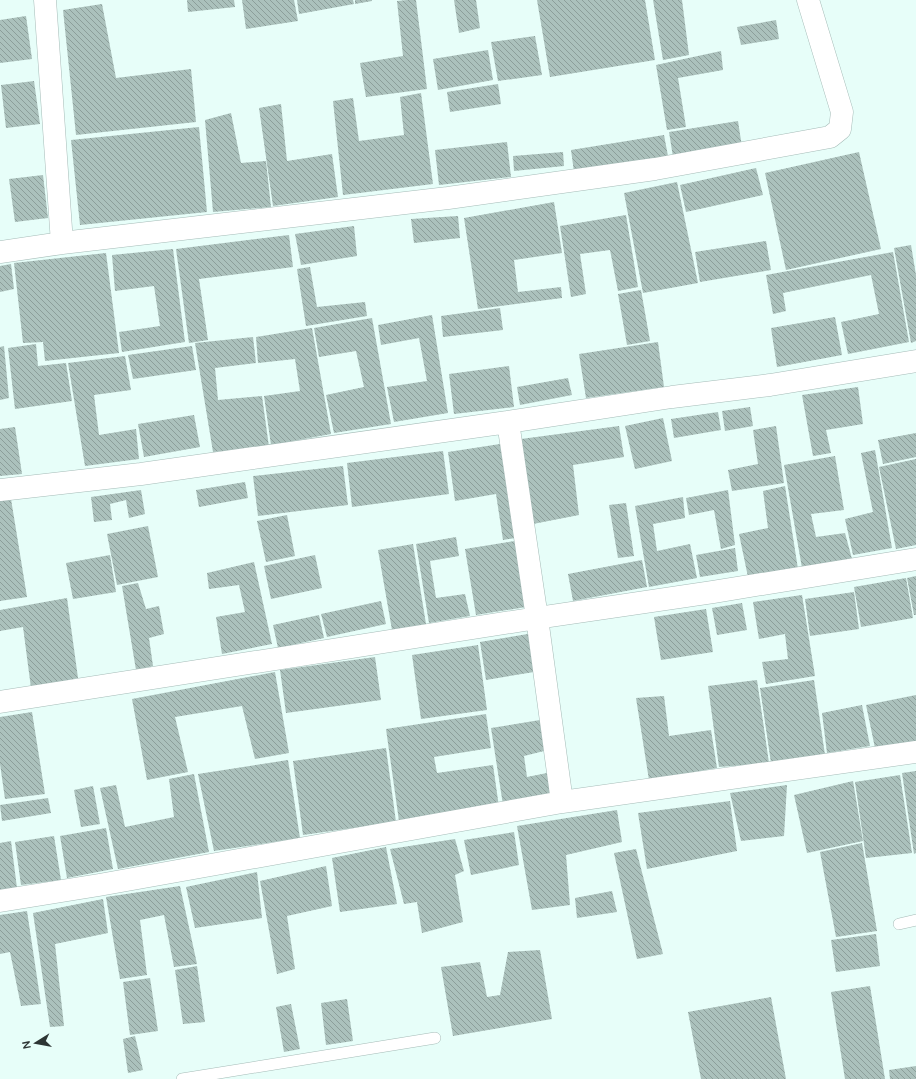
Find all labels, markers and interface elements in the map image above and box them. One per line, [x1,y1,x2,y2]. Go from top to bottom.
north arrow [16,1023,56,1063]
text: N [20,1040,33,1050]

